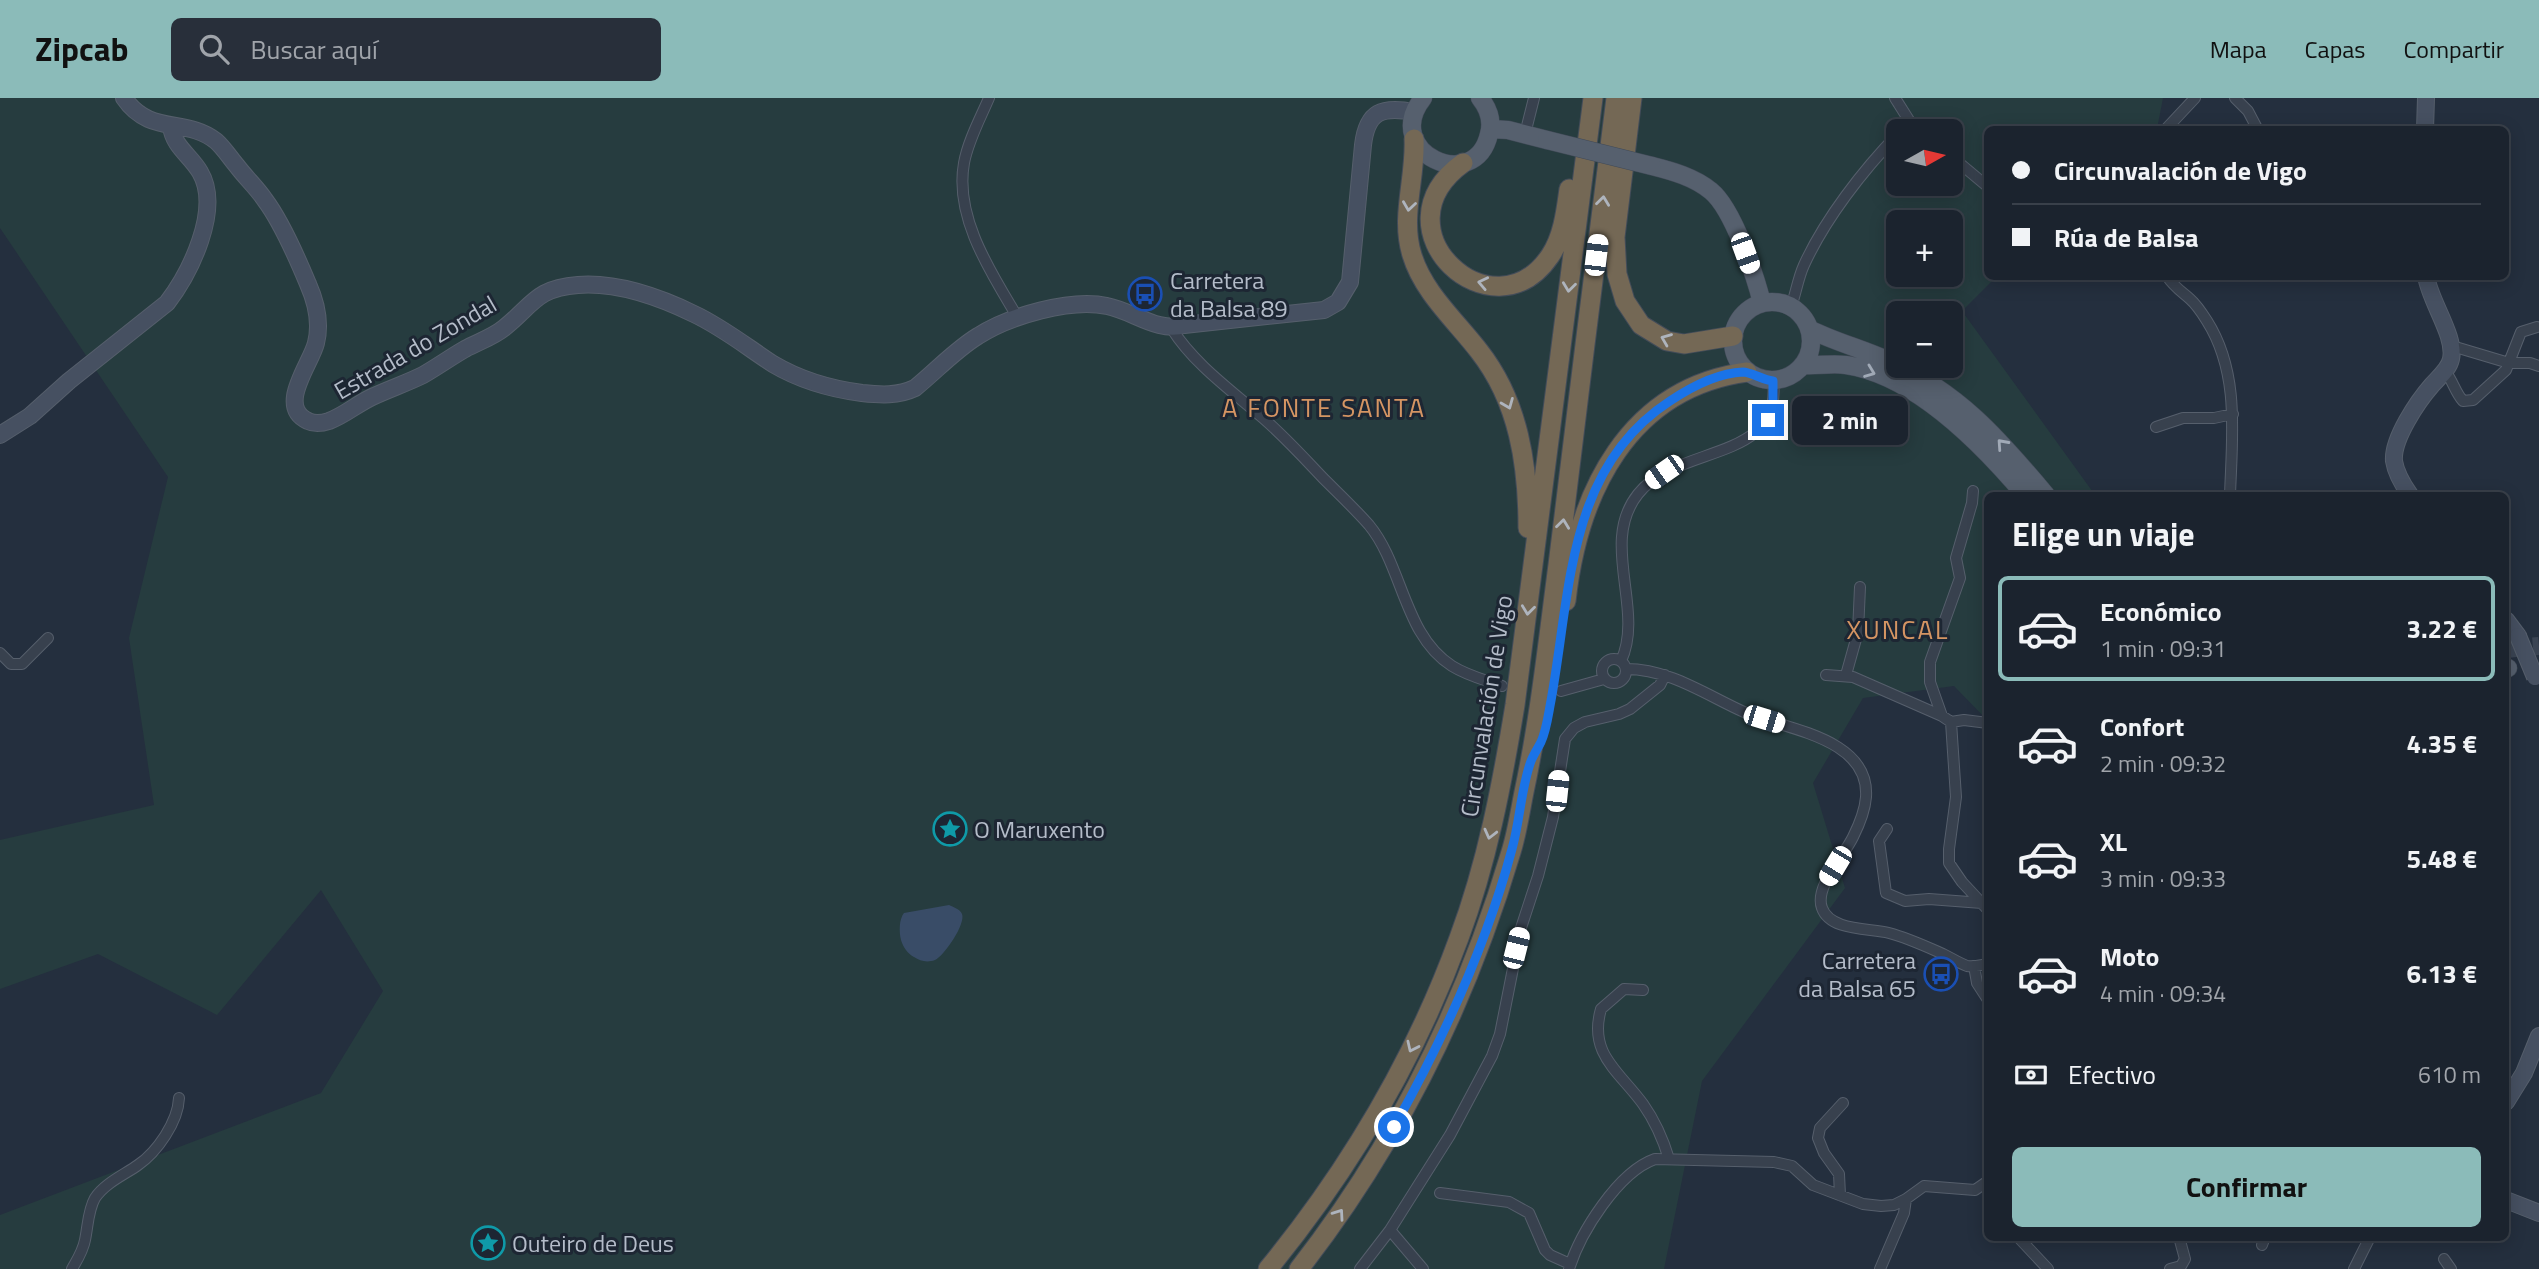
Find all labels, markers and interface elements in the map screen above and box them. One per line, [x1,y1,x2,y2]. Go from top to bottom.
search box [171,18,661,81]
text: Zipcab [35,24,129,74]
icon: search [195,30,233,68]
text: Buscar aquí [251,30,378,69]
text: Mapa [2210,31,2267,67]
text: Capas [2305,31,2365,67]
text: Compartir [2403,31,2504,67]
north arrow [1886,119,1964,196]
map controls [1886,119,1963,378]
text: Circunvalación de Vigo [2054,151,2307,190]
one-way arrow [1595,195,1610,207]
one-way arrow [1402,201,1417,212]
button: + [1886,210,1963,287]
text: Rúa de Balsa [2054,218,2198,257]
car [1728,230,1763,276]
car [1584,233,1609,277]
place label: Carretera da Balsa 89 [1170,262,1288,326]
bus stop icon: Carretera da Balsa 89 [1126,275,1164,313]
one-way arrow [1477,277,1489,292]
one-way arrow [1562,281,1577,293]
street label: Estrada do Zondal [327,286,503,408]
button: − [1886,301,1963,378]
one-way arrow [1661,334,1673,348]
one-way arrow [1864,364,1876,378]
district label: A FONTE SANTA [1222,388,1426,427]
callout: 2 min [1792,396,1908,444]
one-way arrow [1500,397,1514,409]
text: 2 min [1822,403,1878,438]
route end [1752,404,1784,436]
one-way arrow [1998,439,2010,452]
car [1641,451,1688,493]
text: Elige un viaje [2012,510,2195,558]
one-way arrow [1555,518,1570,530]
street label: Circunvalación de Vigo [1451,592,1521,820]
text: Económico [2100,592,2222,631]
icon: car [2016,597,2079,660]
one-way arrow [1520,604,1535,616]
text: 3.22 € [2406,609,2477,648]
district label: XUNCAL [1847,610,1949,649]
text: 1 min · 09:31 [2100,631,2226,666]
car [1741,703,1788,735]
text: Confort [2100,707,2184,746]
icon: car [2016,712,2079,775]
text: 4.35 € [2406,724,2477,763]
text: 2 min · 09:32 [2100,746,2226,781]
car [1545,769,1570,813]
place icon: O Maruxento [931,810,969,848]
place label: O Maruxento [974,811,1105,847]
text: XL [2100,822,2127,861]
icon: car [2016,827,2079,890]
one-way arrow [1484,828,1498,840]
text: 5.48 € [2406,839,2477,878]
car [1816,843,1855,889]
text: 3 min · 09:33 [2100,861,2226,896]
car [1501,925,1532,971]
text: Moto [2100,937,2159,976]
place label: Carretera da Balsa 65 [1798,942,1916,1006]
icon: car [2016,942,2079,1005]
text: 6.13 € [2406,954,2477,993]
bus stop icon: Carretera da Balsa 65 [1922,955,1960,993]
text: 4 min · 09:34 [2100,976,2226,1011]
one-way arrow [1406,1040,1420,1052]
text: Efectivo [2068,1055,2156,1094]
icon: cash [2012,1056,2050,1094]
text: 610 m [2418,1057,2481,1092]
route start [1378,1111,1410,1143]
button: Confirmar [2012,1147,2481,1227]
one-way arrow [1331,1209,1344,1222]
place icon: Outeiro de Deus [469,1224,507,1262]
place label: Outeiro de Deus [512,1225,674,1261]

